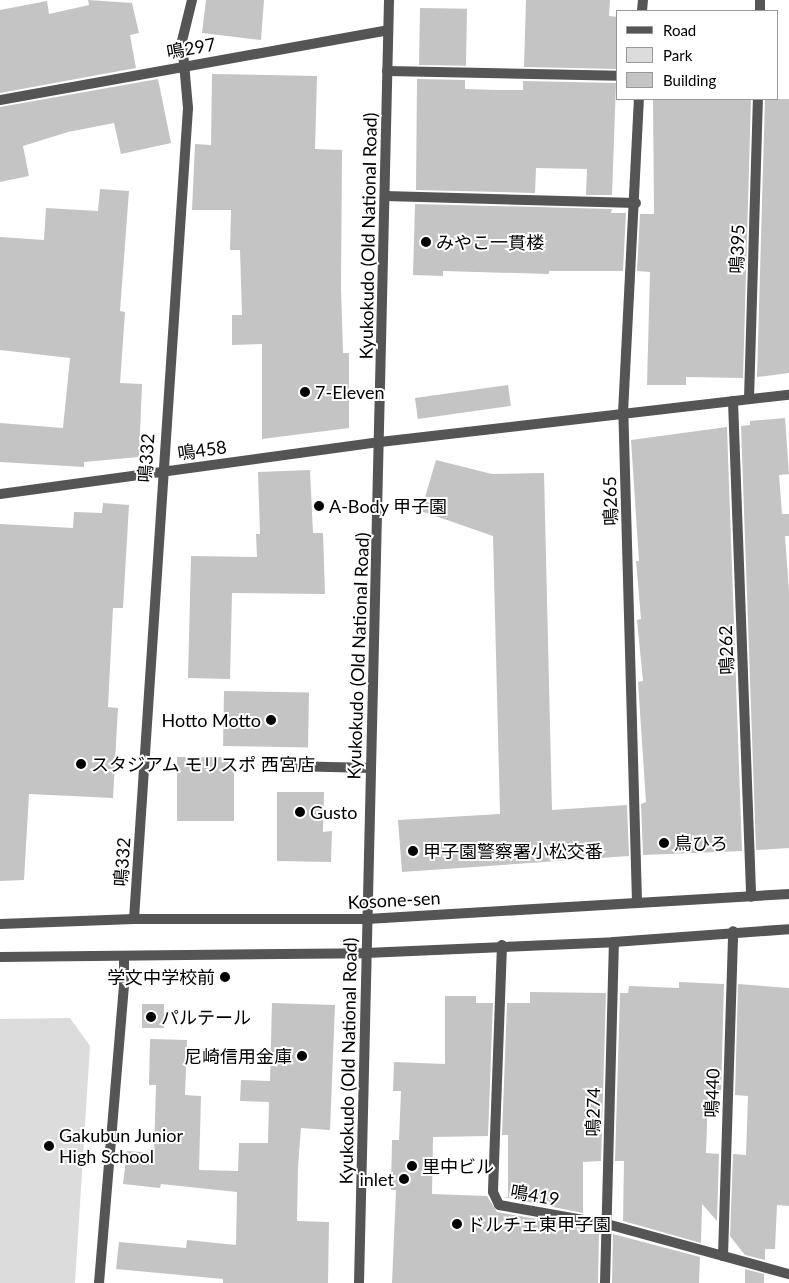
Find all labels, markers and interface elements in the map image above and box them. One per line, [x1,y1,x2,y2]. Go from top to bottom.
legend [616,10,779,100]
text: Road [663,21,696,39]
street label: 鳴297 [165,33,217,63]
text: Park [663,46,692,64]
text: Building [663,71,716,89]
street label: Kyukokudo (Old National Road) [355,112,381,360]
street label: 鳴395 [725,224,749,274]
place label: みやこ一貫楼 [436,231,544,253]
marker: みやこ一貫楼 [420,236,432,248]
place label: 7-Eleven [315,381,385,403]
marker: 7-Eleven [299,386,311,398]
street label: 鳴332 [134,433,158,483]
street label: 鳴458 [176,436,228,464]
street label: 鳴265 [598,476,622,526]
place label: A-Body 甲子園 [329,495,448,517]
marker: A-Body 甲子園 [313,500,325,512]
street label: Kyukokudo (Old National Road) [343,532,373,780]
street label: 鳴262 [714,625,738,675]
place label: Hotto Motto [161,709,261,731]
marker: Hotto Motto [265,714,277,726]
place label: スタジアム モリスポ 西宮店 [91,753,316,775]
marker: スタジアム モリスポ 西宮店 [75,758,87,770]
place label: Gusto [310,801,357,823]
marker: Gusto [294,806,306,818]
place label: 鳥ひろ [674,832,728,854]
street label: 鳴332 [110,837,134,887]
marker: 鳥ひろ [658,837,670,849]
place label: 甲子園警察署小松交番 [423,840,603,862]
marker: 甲子園警察署小松交番 [407,845,419,857]
street label: Kosone-sen [347,887,441,913]
street label: Kyukokudo (Old National Road) [335,937,361,1185]
place label: 学文中学校前 [107,966,215,988]
marker: 学文中学校前 [219,971,231,983]
place label: パルテール [161,1006,251,1028]
marker: パルテール [145,1011,157,1023]
place label: 尼崎信用金庫 [184,1045,292,1067]
marker: 尼崎信用金庫 [296,1050,308,1062]
street label: 鳴440 [700,1068,724,1118]
street label: 鳴274 [582,1087,604,1137]
place label: Gakubun Junior High School [59,1125,183,1168]
marker: Gakubun Junior High School [43,1140,55,1152]
place label: 里中ビル [422,1155,494,1177]
marker: 里中ビル [406,1160,418,1172]
place label: inlet [359,1168,394,1190]
marker: inlet [398,1173,410,1185]
street label: 鳴419 [509,1180,561,1210]
place label: ドルチェ東甲子園 [467,1213,611,1235]
marker: ドルチェ東甲子園 [451,1218,463,1230]

